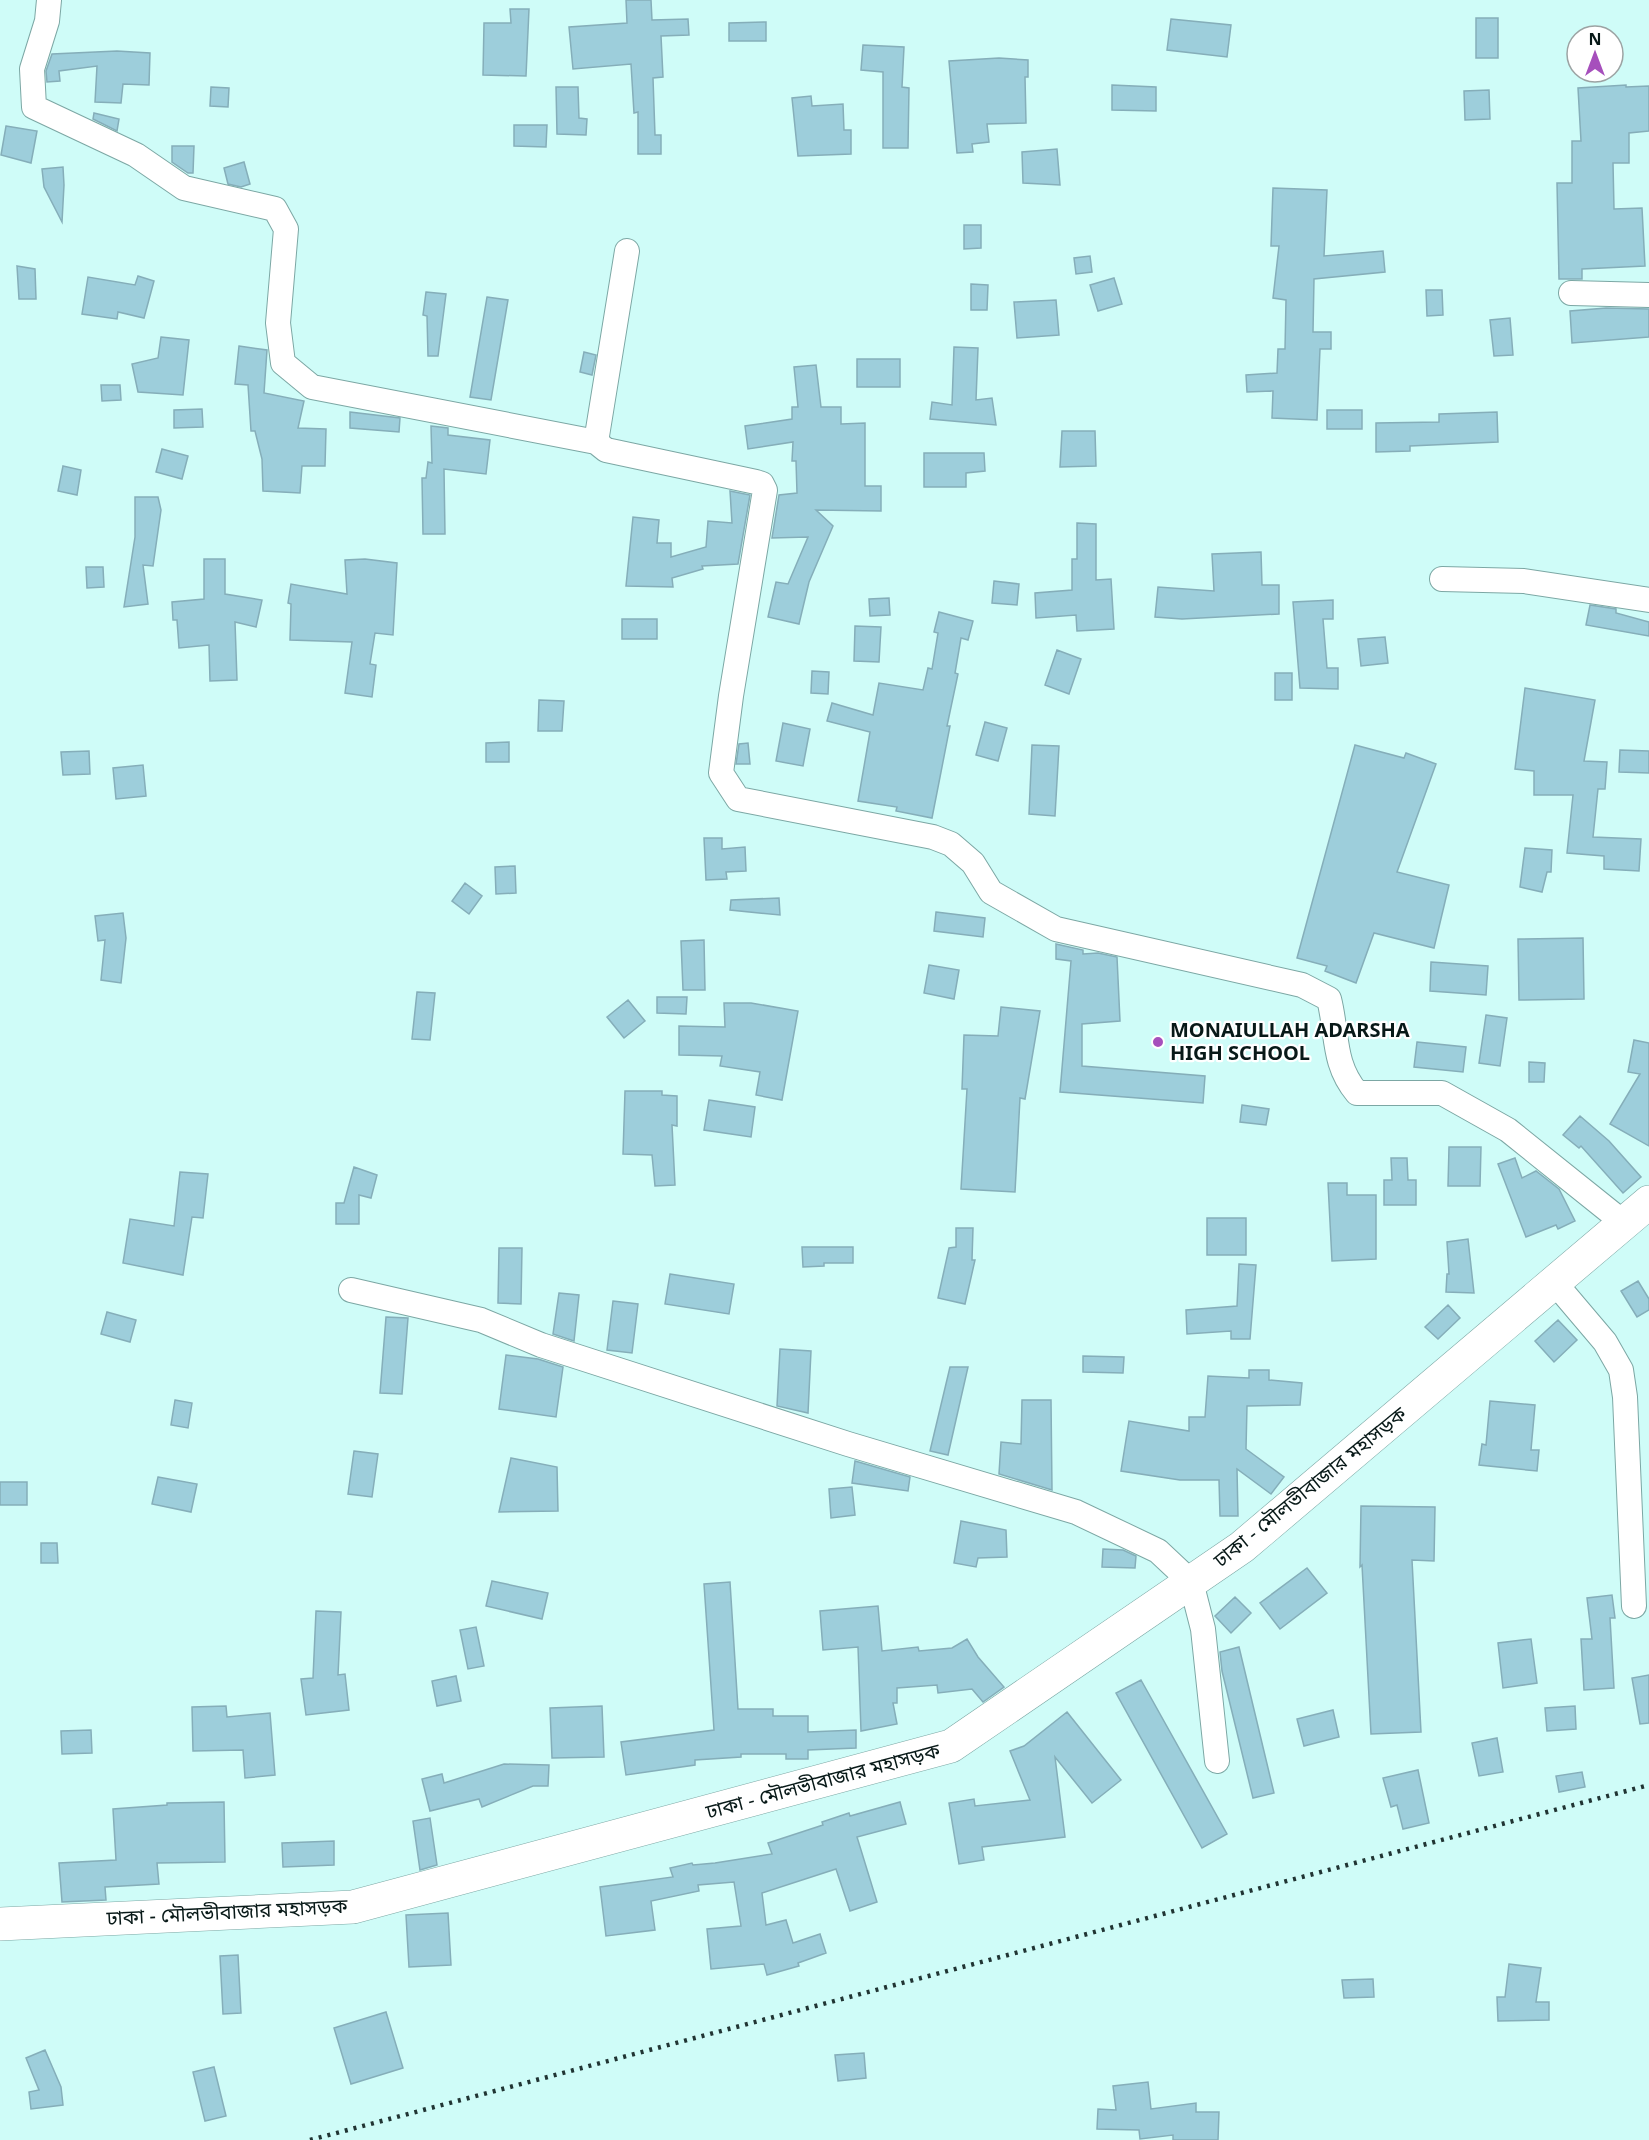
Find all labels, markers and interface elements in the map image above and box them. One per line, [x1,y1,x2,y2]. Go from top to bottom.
north arrow [1565,24,1625,84]
text: N [1588,28,1602,50]
place label: MONAIULLAH ADARSHA HIGH SCHOOL [1170,1016,1410,1066]
marker: MONAIULLAH ADARSHA HIGH SCHOOL [1151,1035,1165,1049]
street label: ঢাকা - মৌলভীবাজার মহাসড়ক [1207,1400,1413,1574]
street label: ঢাকা - মৌলভীবাজার মহাসড়ক [702,1736,944,1825]
street label: ঢাকা - মৌলভীবাজার মহাসড়ক [105,1892,349,1931]

